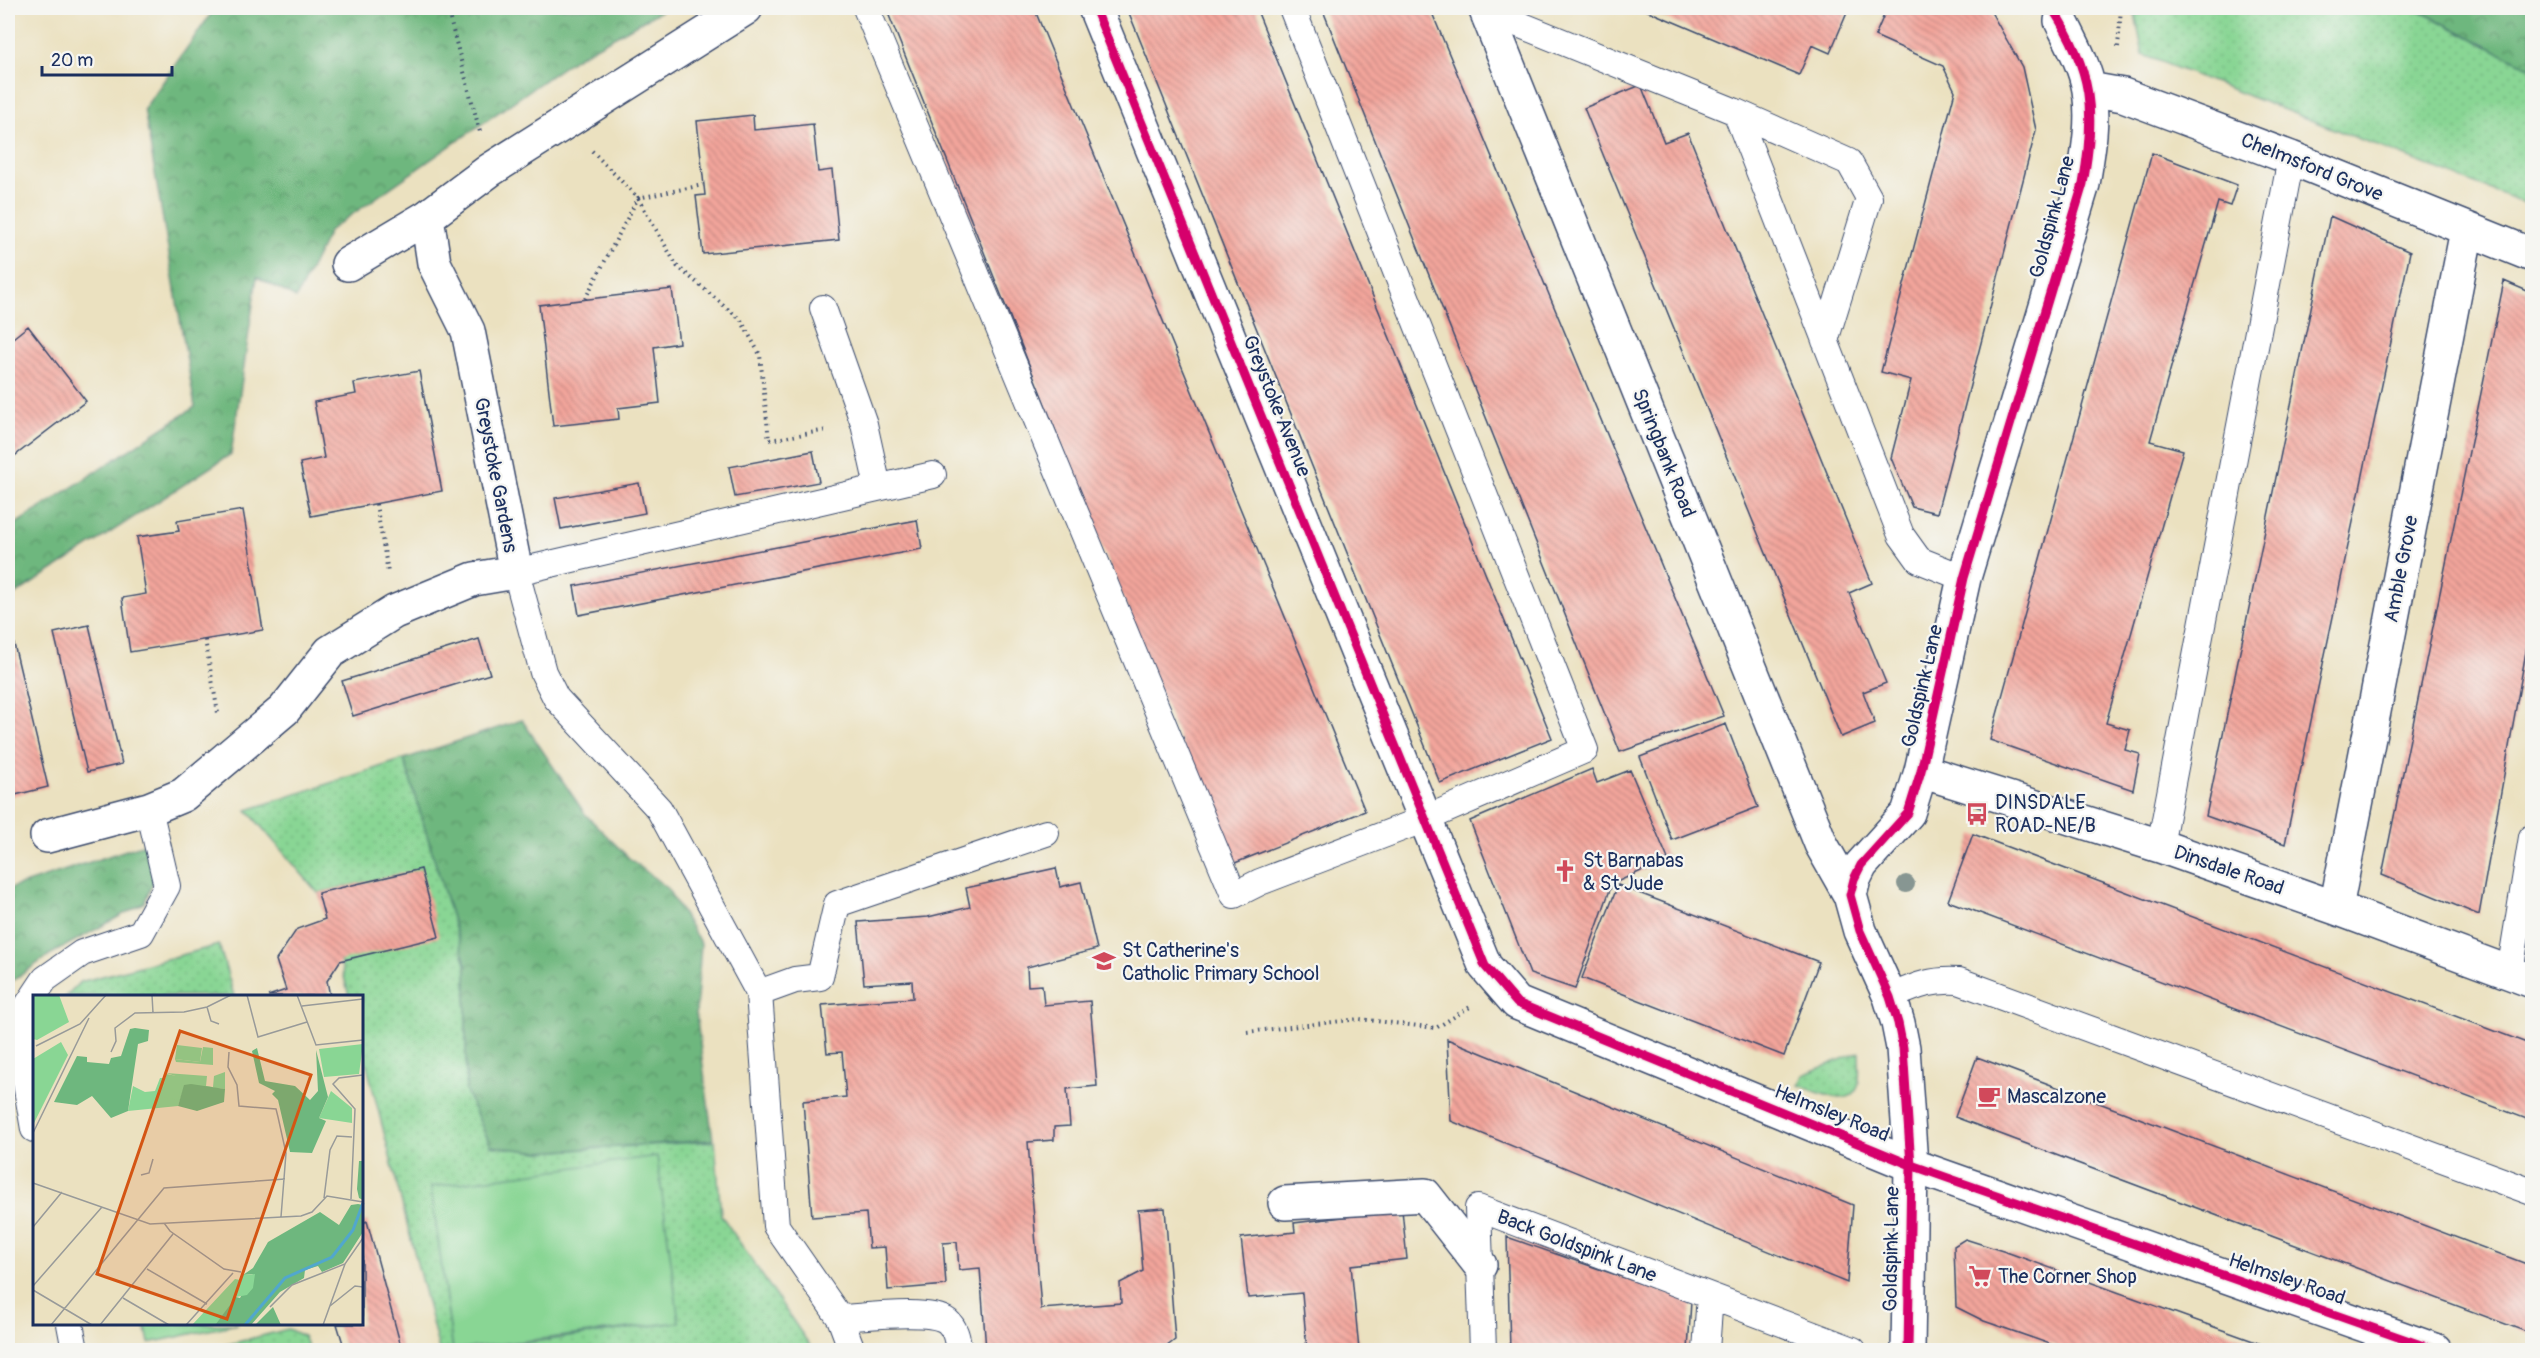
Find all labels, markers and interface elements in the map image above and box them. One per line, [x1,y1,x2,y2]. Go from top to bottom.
scale bar [42,39,172,77]
text: 20 m [51,49,93,72]
street label: Chelmsford Grove [2237,127,2387,207]
street label: Goldspink Lane [2024,153,2080,281]
street label: Greystoke Avenue [1237,332,1317,480]
street label: Springbank Road [1627,385,1701,521]
street label: Greystoke Gardens [469,395,523,555]
street label: Amble Grove [2378,513,2424,625]
street label: Goldspink Lane [1896,622,1948,750]
place label: DINSDALE ROAD-NE/B [1995,790,2096,838]
bus stop icon: DINSDALE ROAD-NE/B [1964,801,1990,827]
street label: Dinsdale Road [2170,839,2288,901]
place label: St Barnabas & St Jude [1583,848,1684,896]
church icon: St Barnabas & St Jude [1552,858,1578,884]
place label: St Catherine's Catholic Primary School [1122,938,1319,986]
school or university icon: St Catherine's Catholic Primary School [1091,948,1117,974]
inset map [33,995,363,1325]
street label: Helmsley Road [1771,1079,1893,1147]
cafe icon: Mascalzone [1976,1083,2002,1109]
place label: Mascalzone [2007,1084,2106,1109]
street label: Goldspink Lane [1877,1186,1905,1312]
street label: Back Goldspink Lane [1494,1204,1660,1288]
street label: Helmsley Road [2225,1247,2349,1311]
supermarket icon: The Corner Shop [1967,1263,1993,1289]
place label: The Corner Shop [1998,1264,2137,1289]

